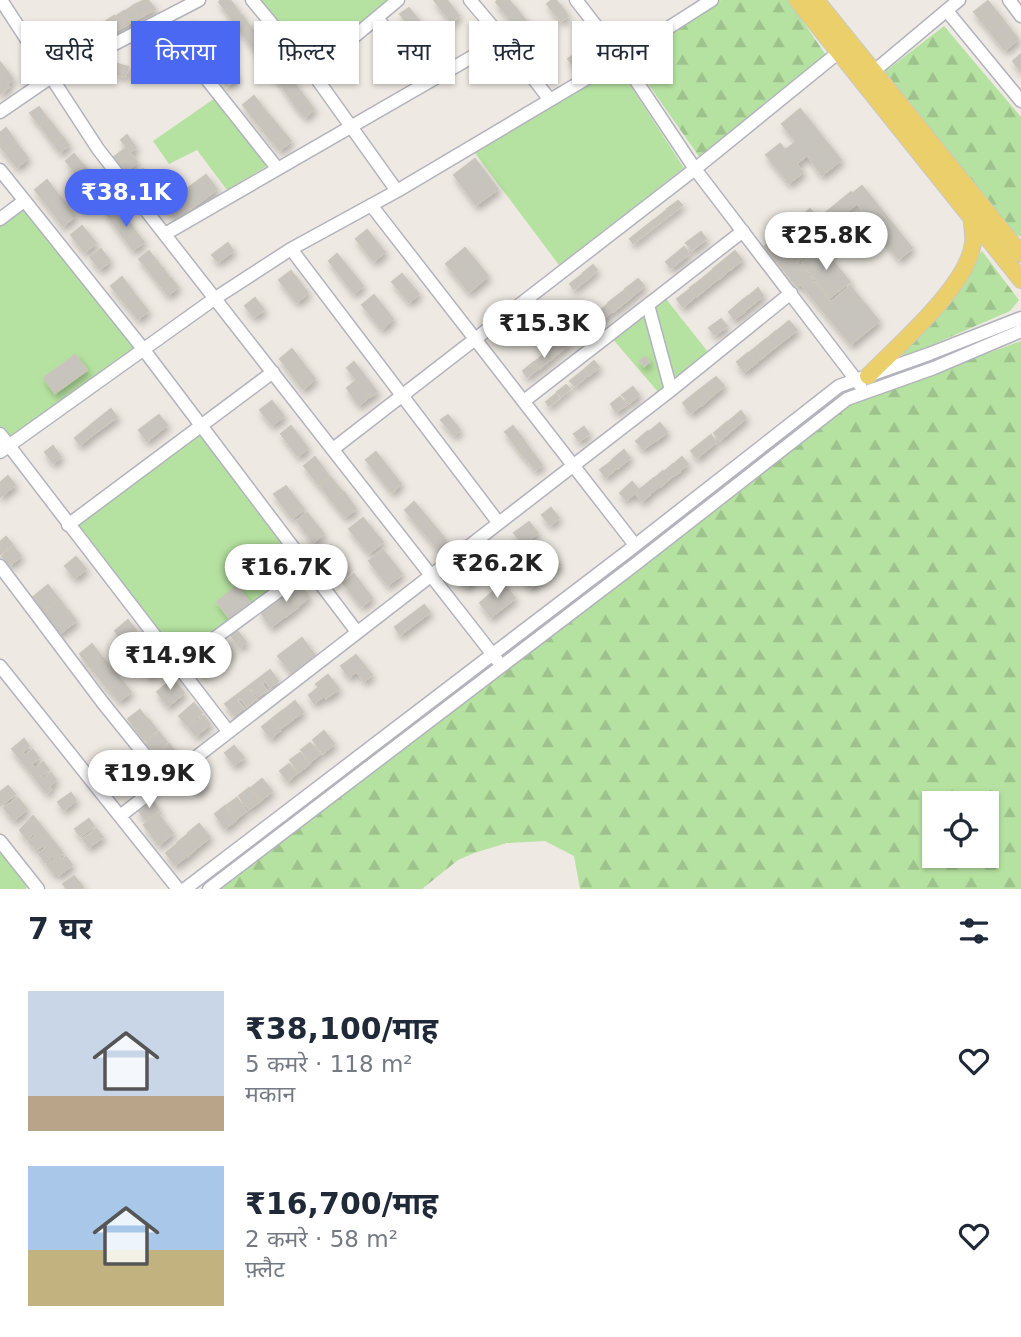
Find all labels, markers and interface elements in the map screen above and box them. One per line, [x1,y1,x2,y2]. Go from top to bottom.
chip: खरीदें [21,21,117,84]
chip: किराया [131,21,240,84]
chip: फ़िल्टर [254,21,359,84]
chip: नया [373,21,455,84]
chip: फ़्लैट [469,21,558,84]
chip: मकान [572,21,673,84]
pin: ₹38.1K [69,170,183,229]
text: ₹38.1K [81,179,171,205]
pin: ₹25.8K [769,212,883,272]
text: ₹25.8K [781,222,871,248]
pin: ₹15.3K [487,300,601,360]
text: ₹15.3K [499,310,589,336]
pin: ₹26.2K [440,540,554,600]
pin: ₹16.7K [229,544,343,604]
text: ₹26.2K [452,550,542,576]
text: ₹16.7K [241,554,331,580]
pin: ₹14.9K [113,632,227,692]
text: ₹14.9K [125,642,215,668]
pin: ₹19.9K [92,750,206,810]
text: ₹19.9K [104,760,194,786]
map controls [922,791,999,868]
button: locate [922,791,999,868]
text: 7 घर [28,911,92,946]
icon: filters [955,912,993,950]
text: ₹38,100/माह [245,1011,438,1046]
icon: home [84,1019,168,1103]
icon: heart [955,1042,993,1080]
text: 5 कमरे · 118 m² [245,1051,413,1077]
text: मकान [245,1081,295,1107]
text: ₹16,700/माह [245,1186,438,1221]
icon: home [84,1194,168,1278]
icon: heart [955,1217,993,1255]
text: 2 कमरे · 58 m² [245,1226,398,1252]
text: फ़्लैट [245,1256,285,1282]

